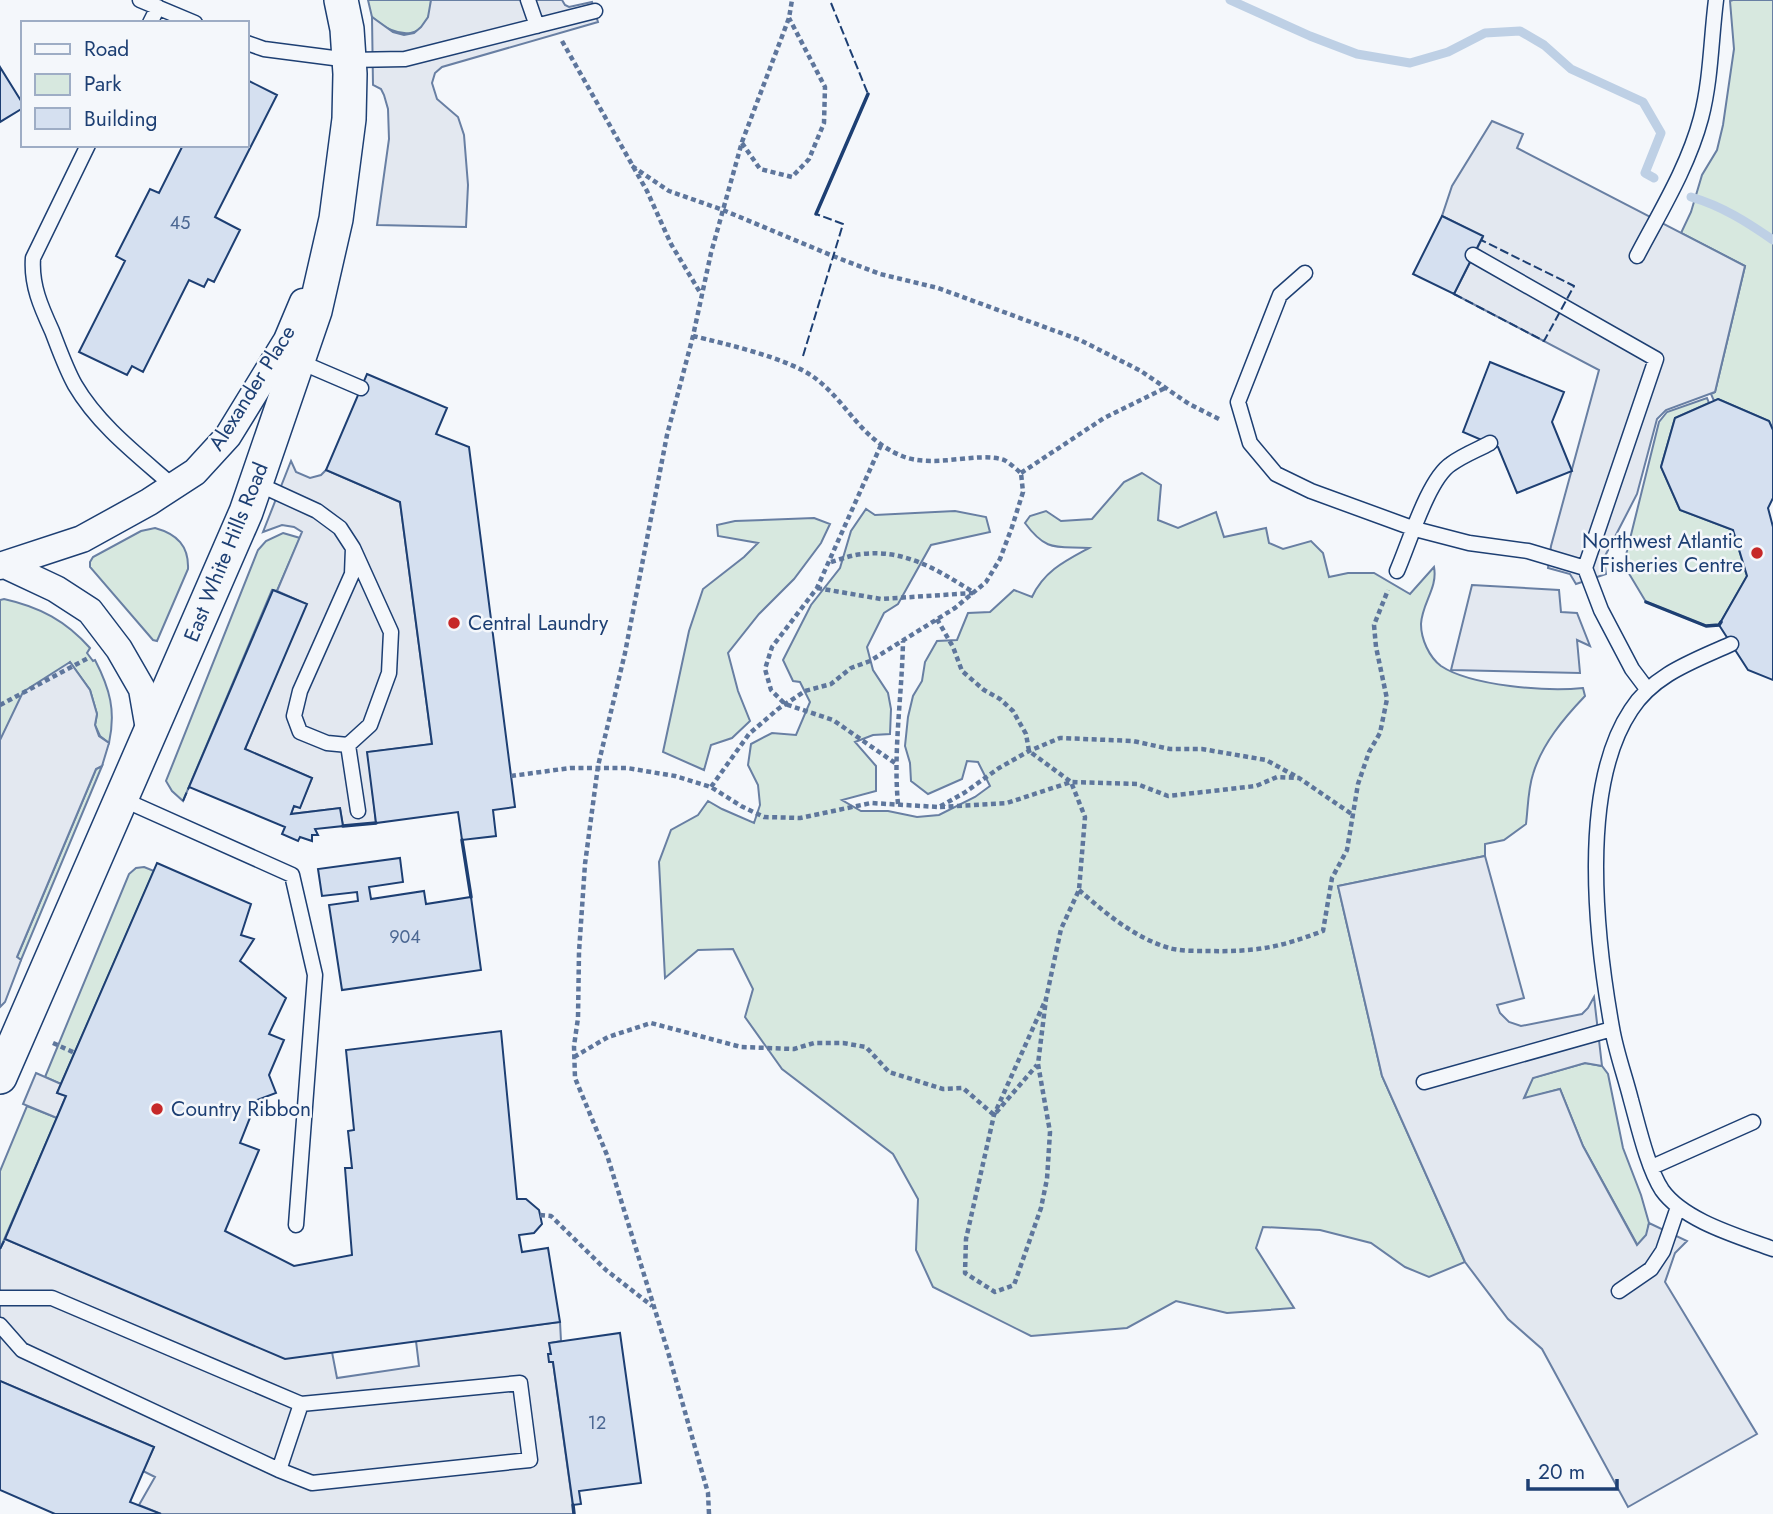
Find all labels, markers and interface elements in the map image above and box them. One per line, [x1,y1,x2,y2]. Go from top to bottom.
legend [21,21,248,147]
text: Road [84,34,129,64]
text: Park [84,69,122,99]
text: Building [84,104,157,134]
house number: 45 [170,210,190,236]
street label: Alexander Place [201,319,303,456]
street label: East White Hills Road [176,458,276,646]
place label: Northwest Atlantic Fisheries Centre [1582,526,1743,580]
marker: Northwest Atlantic Fisheries Centre [1749,545,1765,561]
place label: Central Laundry [468,608,609,638]
marker: Central Laundry [446,615,462,631]
house number: 904 [389,924,421,950]
place label: Country Ribbon [171,1094,311,1124]
marker: Country Ribbon [149,1101,165,1117]
house number: 12 [588,1410,606,1436]
scale bar [1528,1448,1617,1492]
text: 20 m [1538,1457,1585,1487]

